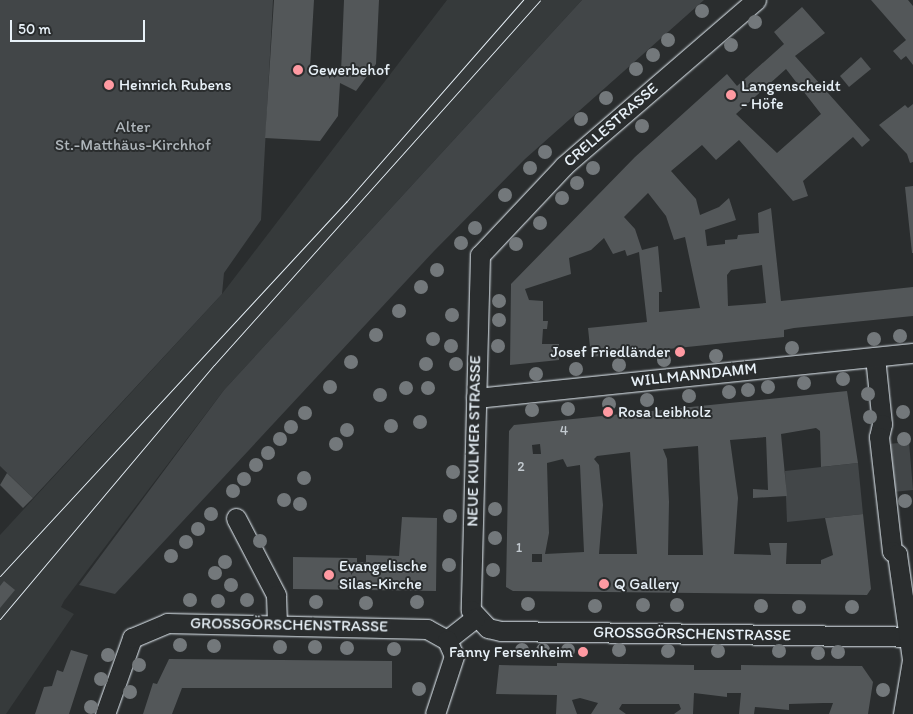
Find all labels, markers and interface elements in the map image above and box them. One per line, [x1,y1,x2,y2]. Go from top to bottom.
scale bar [12,10,148,42]
text: 50 m [18,20,51,38]
place label: Gewerbehof [308,60,390,80]
marker: Gewerbehof [292,64,304,76]
place label: Heinrich Rubens [119,75,231,95]
place label: Langenscheidt - Höfe [741,76,841,114]
marker: Heinrich Rubens [103,79,115,91]
street label: CRELLESTRASSE [560,79,662,171]
marker: Langenscheidt - Höfe [725,89,737,101]
park label: Alter St.-Matthäus-Kirchhof [55,117,211,155]
place label: Josef Friedländer [551,342,670,362]
marker: Josef Friedländer [674,346,686,358]
street label: NEUE KULMER STRASSE [463,355,485,527]
street label: WILLMANNDAMM [630,359,758,391]
place label: Rosa Leibholz [618,402,711,422]
marker: Rosa Leibholz [602,406,614,418]
house number: 4 [560,423,568,439]
house number: 2 [517,459,525,475]
house number: 1 [516,540,522,556]
place label: Evangelische Silas-Kirche [339,556,427,594]
marker: Evangelische Silas-Kirche [323,569,335,581]
place label: Q Gallery [614,574,679,594]
marker: Q Gallery [598,578,610,590]
street label: GROSSGÖRSCHENSTRASSE [190,614,388,636]
street label: GROSSGÖRSCHENSTRASSE [593,623,791,645]
place label: Fanny Fersenheim [449,642,573,662]
marker: Fanny Fersenheim [577,646,589,658]

